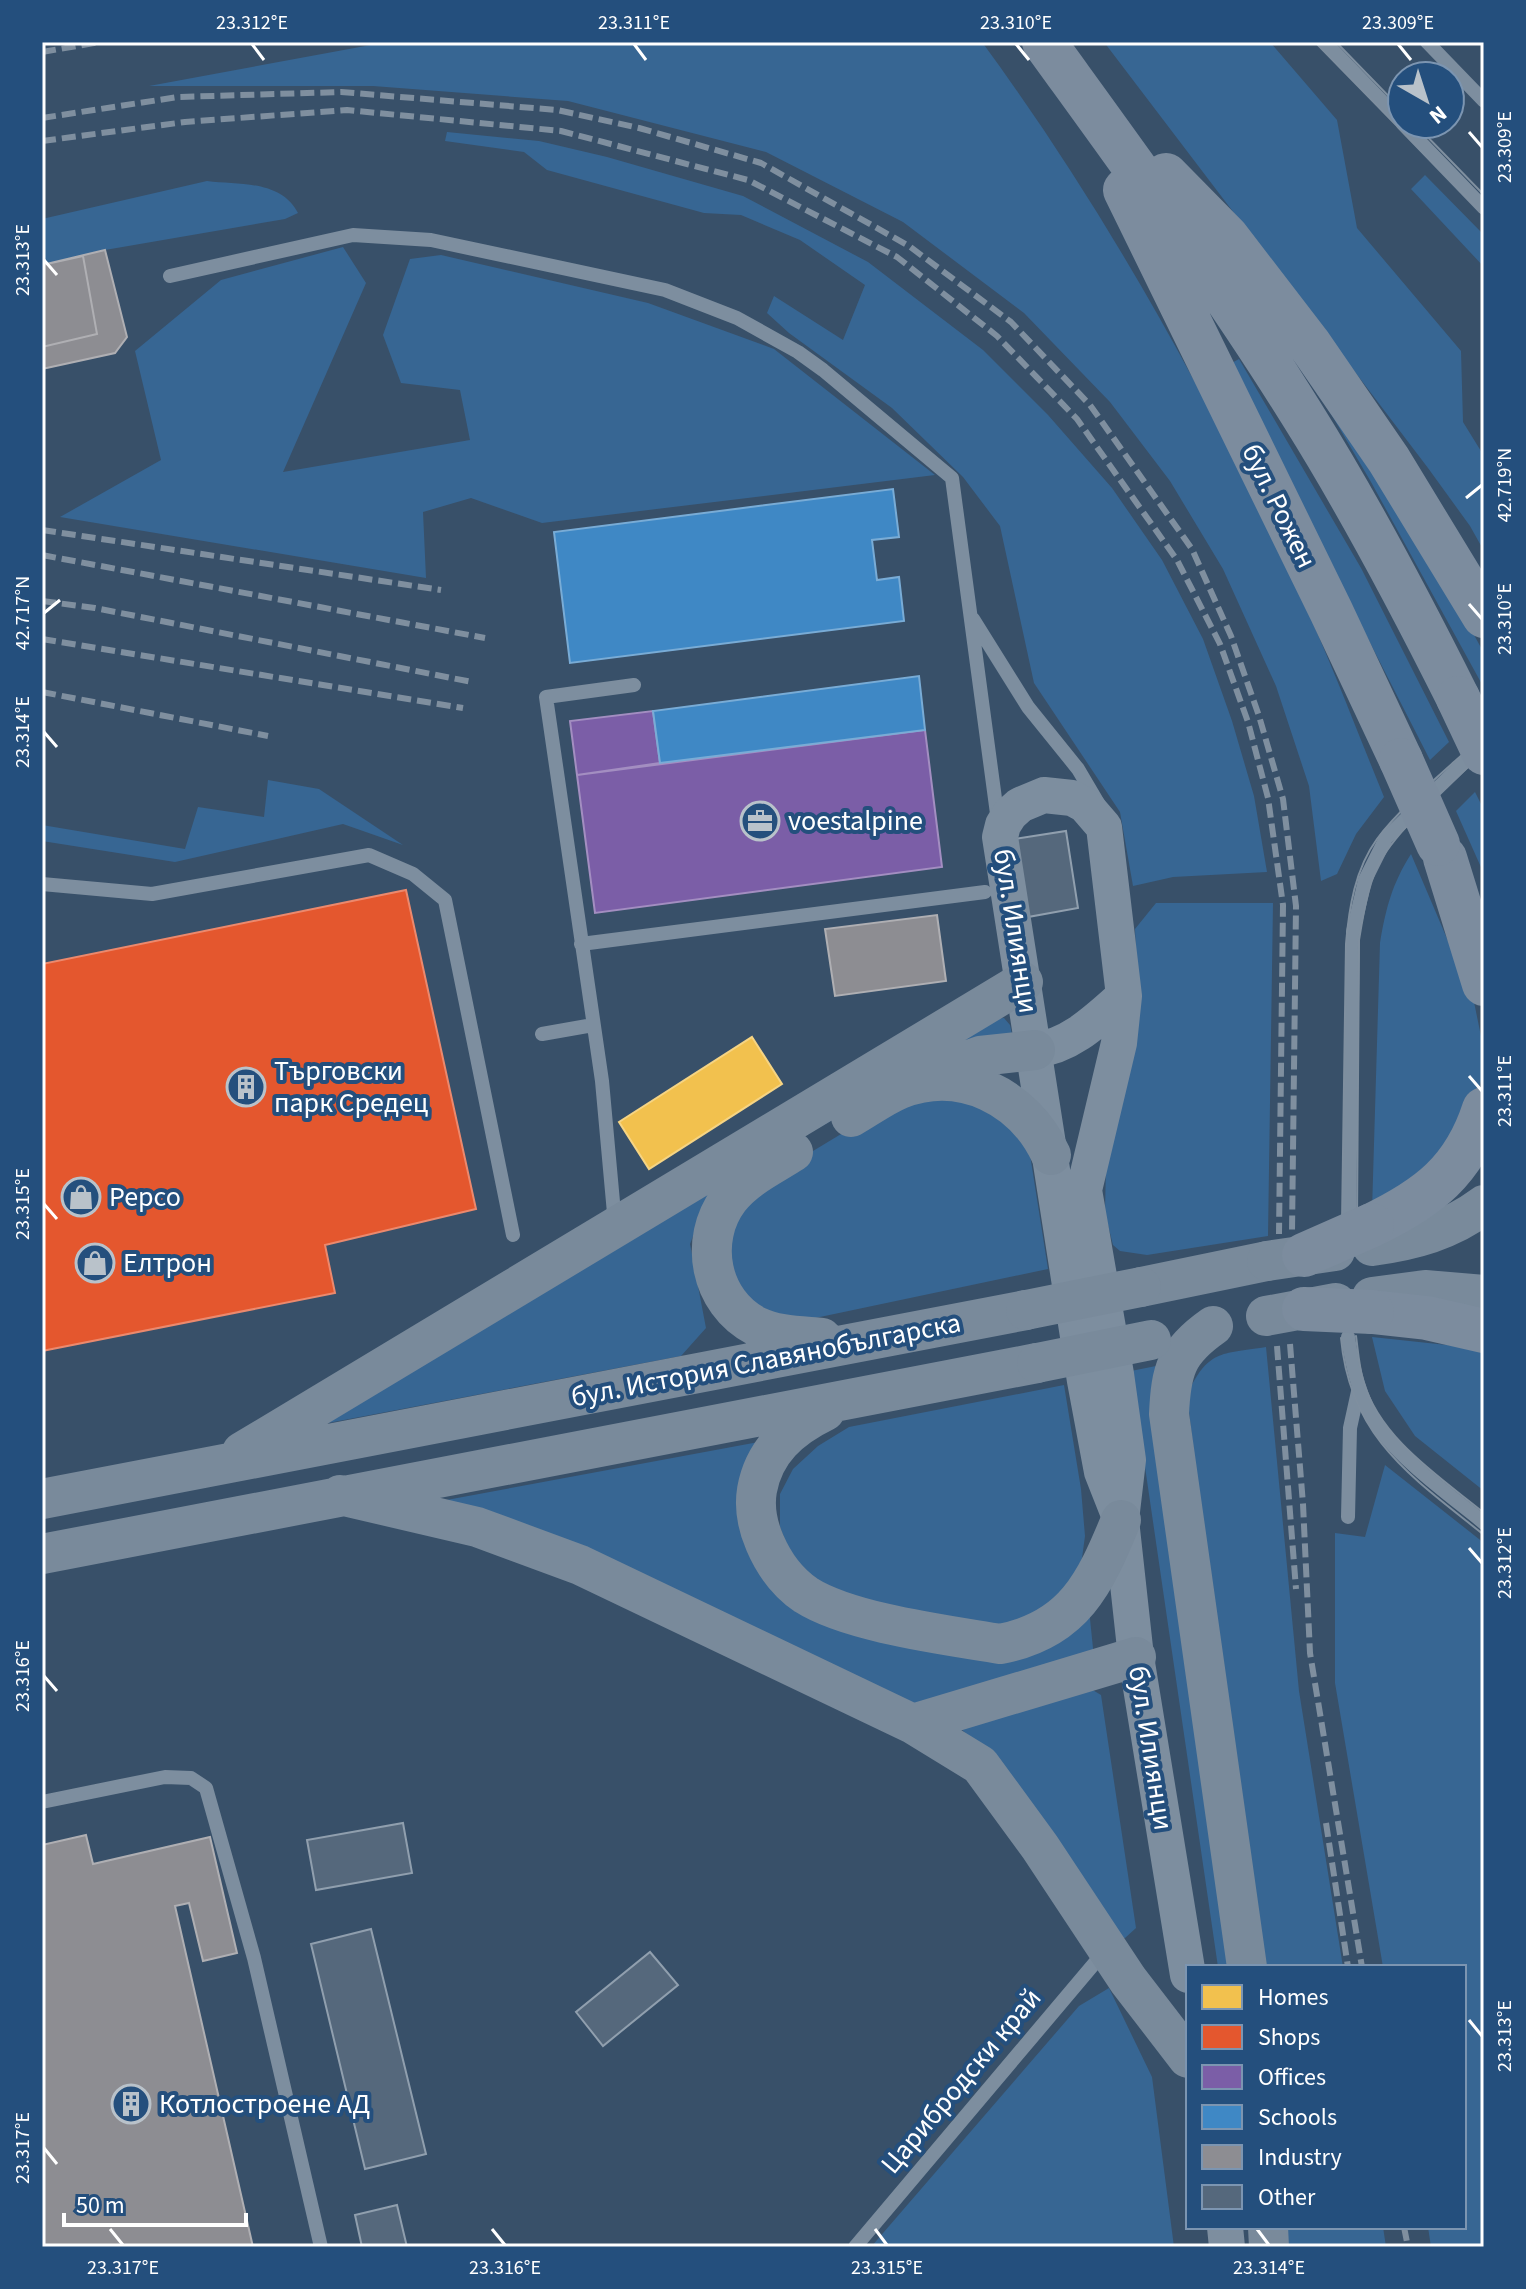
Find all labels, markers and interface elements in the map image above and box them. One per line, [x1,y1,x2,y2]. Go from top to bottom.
text: 23.312°E [216,9,288,37]
text: 23.311°E [598,9,670,37]
text: 23.310°E [980,9,1052,37]
text: 23.309°E [1362,9,1434,37]
north arrow [1386,60,1466,140]
text: N [1422,98,1454,132]
text: 23.309°E [1491,111,1519,183]
text: 23.313°E [9,224,37,296]
street label: бул. Рожен [1232,437,1326,575]
text: 42.719°N [1491,448,1519,522]
text: 42.717°N [9,576,37,650]
text: 23.310°E [1491,583,1519,655]
text: 23.314°E [9,696,37,768]
office icon: voestalpine [739,800,781,842]
place label: voestalpine [788,801,923,841]
street label: бул. Илиянци [983,846,1049,1016]
place label: Търговски парк Средец [274,1051,428,1123]
text: 23.311°E [1491,1055,1519,1127]
building icon: Търговски парк Средец [225,1066,267,1108]
text: 23.315°E [9,1168,37,1240]
shop icon: Pepco [60,1176,102,1218]
place label: Pepco [109,1177,181,1217]
shop icon: Елтрон [74,1242,116,1284]
place label: Елтрон [123,1243,212,1283]
street label: бул. История Славянобългарска [568,1303,964,1417]
text: 23.312°E [1491,1527,1519,1599]
text: 23.316°E [9,1640,37,1712]
street label: бул. Илиянци [1118,1663,1184,1833]
legend [1186,1965,1466,2229]
street label: Царибродски край [871,1979,1051,2183]
text: Homes [1258,1980,1329,2015]
text: 23.313°E [1491,2000,1519,2072]
text: Shops [1258,2020,1320,2055]
text: Offices [1258,2060,1326,2095]
building icon: Котлостроене АД [110,2083,152,2125]
place label: Котлостроене АД [159,2084,370,2124]
text: Schools [1258,2100,1337,2135]
text: 23.317°E [9,2112,37,2184]
text: Industry [1258,2140,1342,2175]
scale bar [64,2177,246,2227]
text: Other [1258,2180,1316,2215]
text: 50 m [76,2188,125,2223]
text: 23.317°E [87,2254,159,2282]
text: 23.316°E [469,2254,541,2282]
text: 23.315°E [851,2254,923,2282]
text: 23.314°E [1233,2254,1305,2282]

